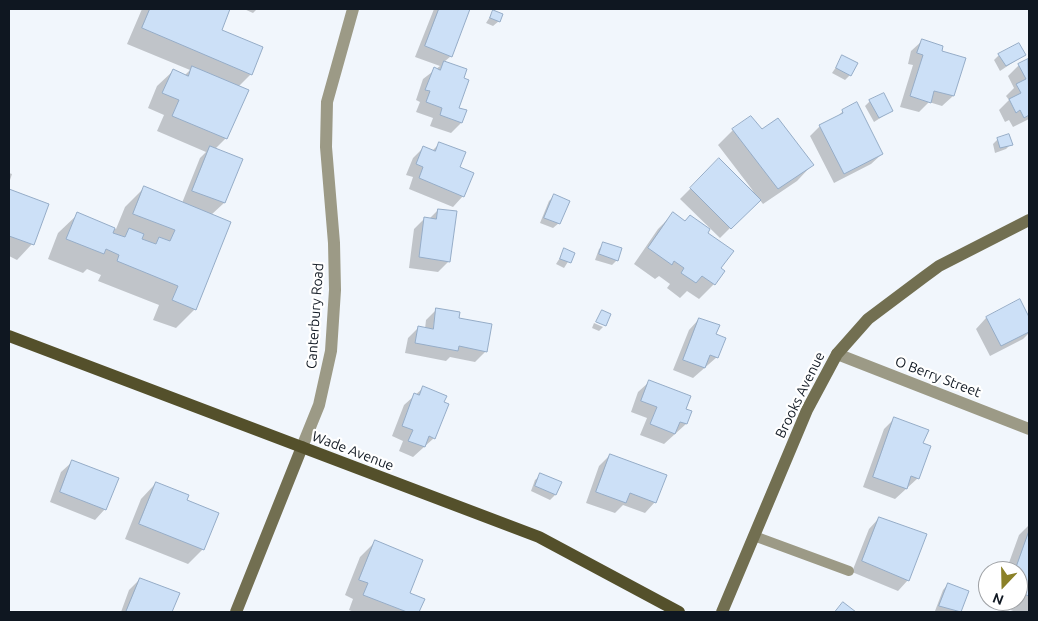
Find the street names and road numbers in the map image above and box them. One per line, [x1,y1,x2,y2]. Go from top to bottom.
street label: Canterbury Road [303,262,327,370]
street label: Brooks Avenue [772,349,828,441]
street label: O Berry Street [893,353,983,401]
street label: Wade Avenue [310,428,396,474]

